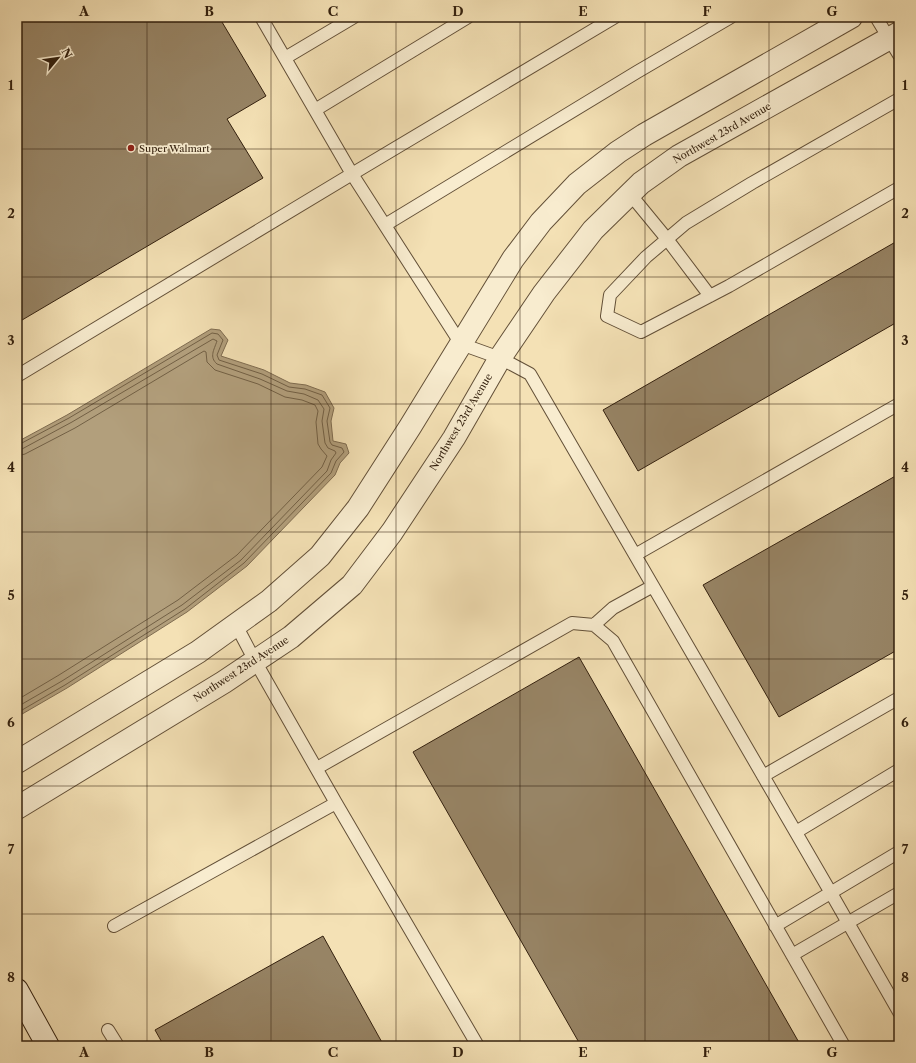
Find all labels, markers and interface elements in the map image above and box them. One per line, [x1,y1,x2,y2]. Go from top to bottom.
text: A [78,3,90,19]
text: B [204,3,214,19]
text: C [328,3,338,19]
text: D [452,3,464,19]
text: E [578,3,588,19]
text: F [703,3,712,19]
text: G [826,3,838,19]
north arrow [38,38,78,78]
text: N [58,46,75,61]
text: 1 [8,77,14,93]
text: 1 [902,77,908,93]
street label: Northwest 23rd Avenue [671,99,774,166]
place label: Super Walmart [139,142,210,155]
marker: Super Walmart [126,143,136,153]
text: 2 [7,205,15,221]
text: 2 [901,205,909,221]
text: 3 [7,332,15,348]
text: 3 [901,332,909,348]
street label: Northwest 23rd Avenue [427,371,495,473]
text: 4 [7,459,15,475]
text: 4 [901,459,909,475]
text: 5 [7,587,15,603]
text: 5 [901,587,909,603]
street label: Northwest 23rd Avenue [191,633,292,705]
text: 6 [7,714,15,730]
text: 6 [901,714,909,730]
text: 7 [8,841,15,857]
text: 7 [902,841,909,857]
text: 8 [7,969,15,985]
text: 8 [901,969,909,985]
text: A [78,1044,90,1060]
text: B [204,1044,214,1060]
text: C [328,1044,338,1060]
text: D [452,1044,464,1060]
text: E [578,1044,588,1060]
text: F [703,1044,712,1060]
text: G [826,1044,838,1060]

